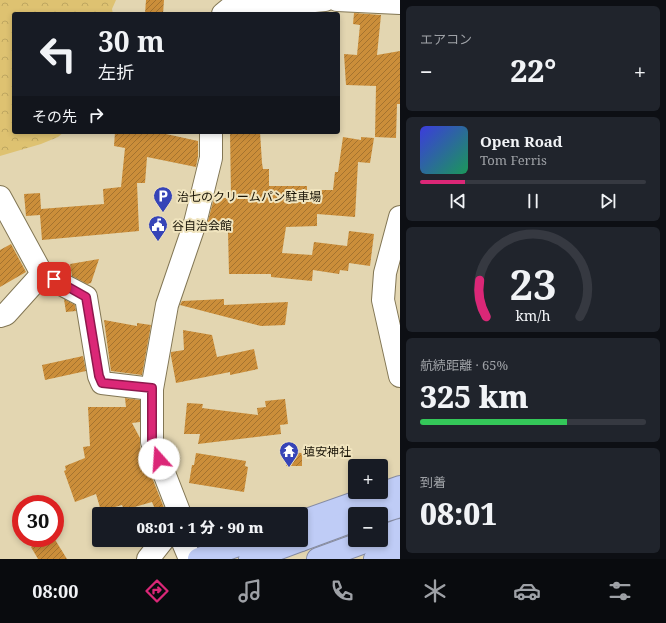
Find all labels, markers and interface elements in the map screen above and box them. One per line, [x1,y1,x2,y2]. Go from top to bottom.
text: 30 m [98,22,165,60]
icon: left [32,28,84,80]
text: エアコン [420,30,472,48]
text: 22° [510,50,556,91]
text: − [420,56,433,86]
text: + [634,56,646,86]
text: 左折 [98,60,134,84]
icon: right [85,104,107,126]
text: その先 [32,106,77,126]
text: Open Road [480,131,563,151]
text: Tom Ferris [480,151,547,169]
parking icon: 治七のクリームパン駐車場 [152,185,174,213]
place label: 治七のクリームパン駐車場 [177,188,321,205]
icon: previous [447,190,469,212]
icon: pause [522,190,544,212]
icon: next [597,190,619,212]
public building icon: 谷自治会館 [147,214,169,242]
place label: 谷自治会館 [172,217,232,234]
text: 23 [509,256,557,312]
pin [37,262,71,296]
icon: arrive [43,268,65,290]
text: km/h [515,306,551,325]
text: 航続距離 · 65% [420,356,508,374]
text: 325 km [420,376,529,417]
position arrow [138,438,180,480]
temple icon: 埴安神社 [278,440,300,468]
place label: 埴安神社 [303,443,351,460]
map controls [348,459,388,547]
button: + [348,459,388,499]
text: 到着 [420,473,446,491]
text: 08:01 [420,493,497,534]
speed limit sign: 30 [12,495,64,547]
button: − [348,507,388,547]
text: 08:01 · 1 分 · 90 m [136,517,264,537]
icon: directions [143,577,171,605]
icon: music [236,577,264,605]
icon: phone [328,577,356,605]
icon: climate [421,577,449,605]
icon: car [513,577,541,605]
icon: filters [606,577,634,605]
text: 08:00 [32,579,78,603]

